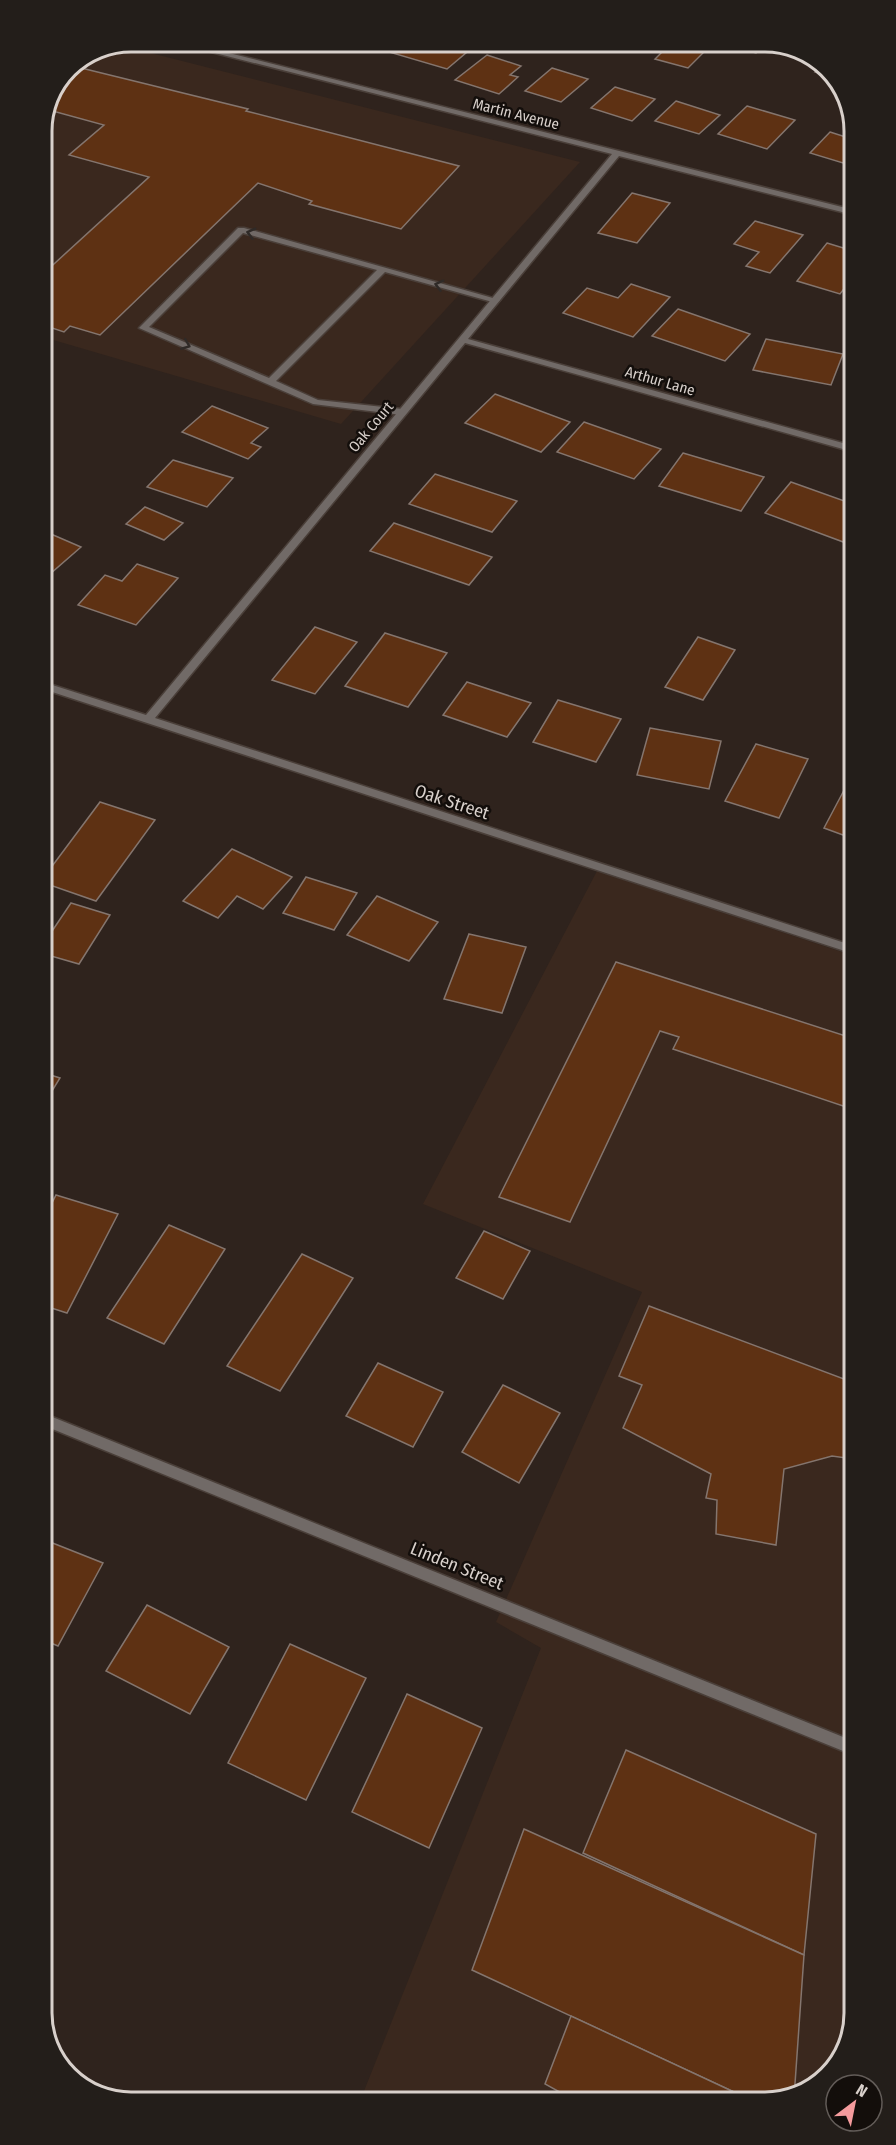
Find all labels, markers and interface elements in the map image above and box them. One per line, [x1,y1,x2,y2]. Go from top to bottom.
street label: Martin Avenue [471,95,561,133]
one-way arrow [246,228,256,241]
one-way arrow [434,279,444,292]
one-way arrow [180,338,191,350]
street label: Arthur Lane [623,362,697,400]
street label: Oak Court [345,398,397,456]
street label: Oak Street [412,780,492,824]
street label: Linden Street [407,1537,507,1595]
north arrow [824,2073,884,2133]
text: N [853,2080,871,2101]

